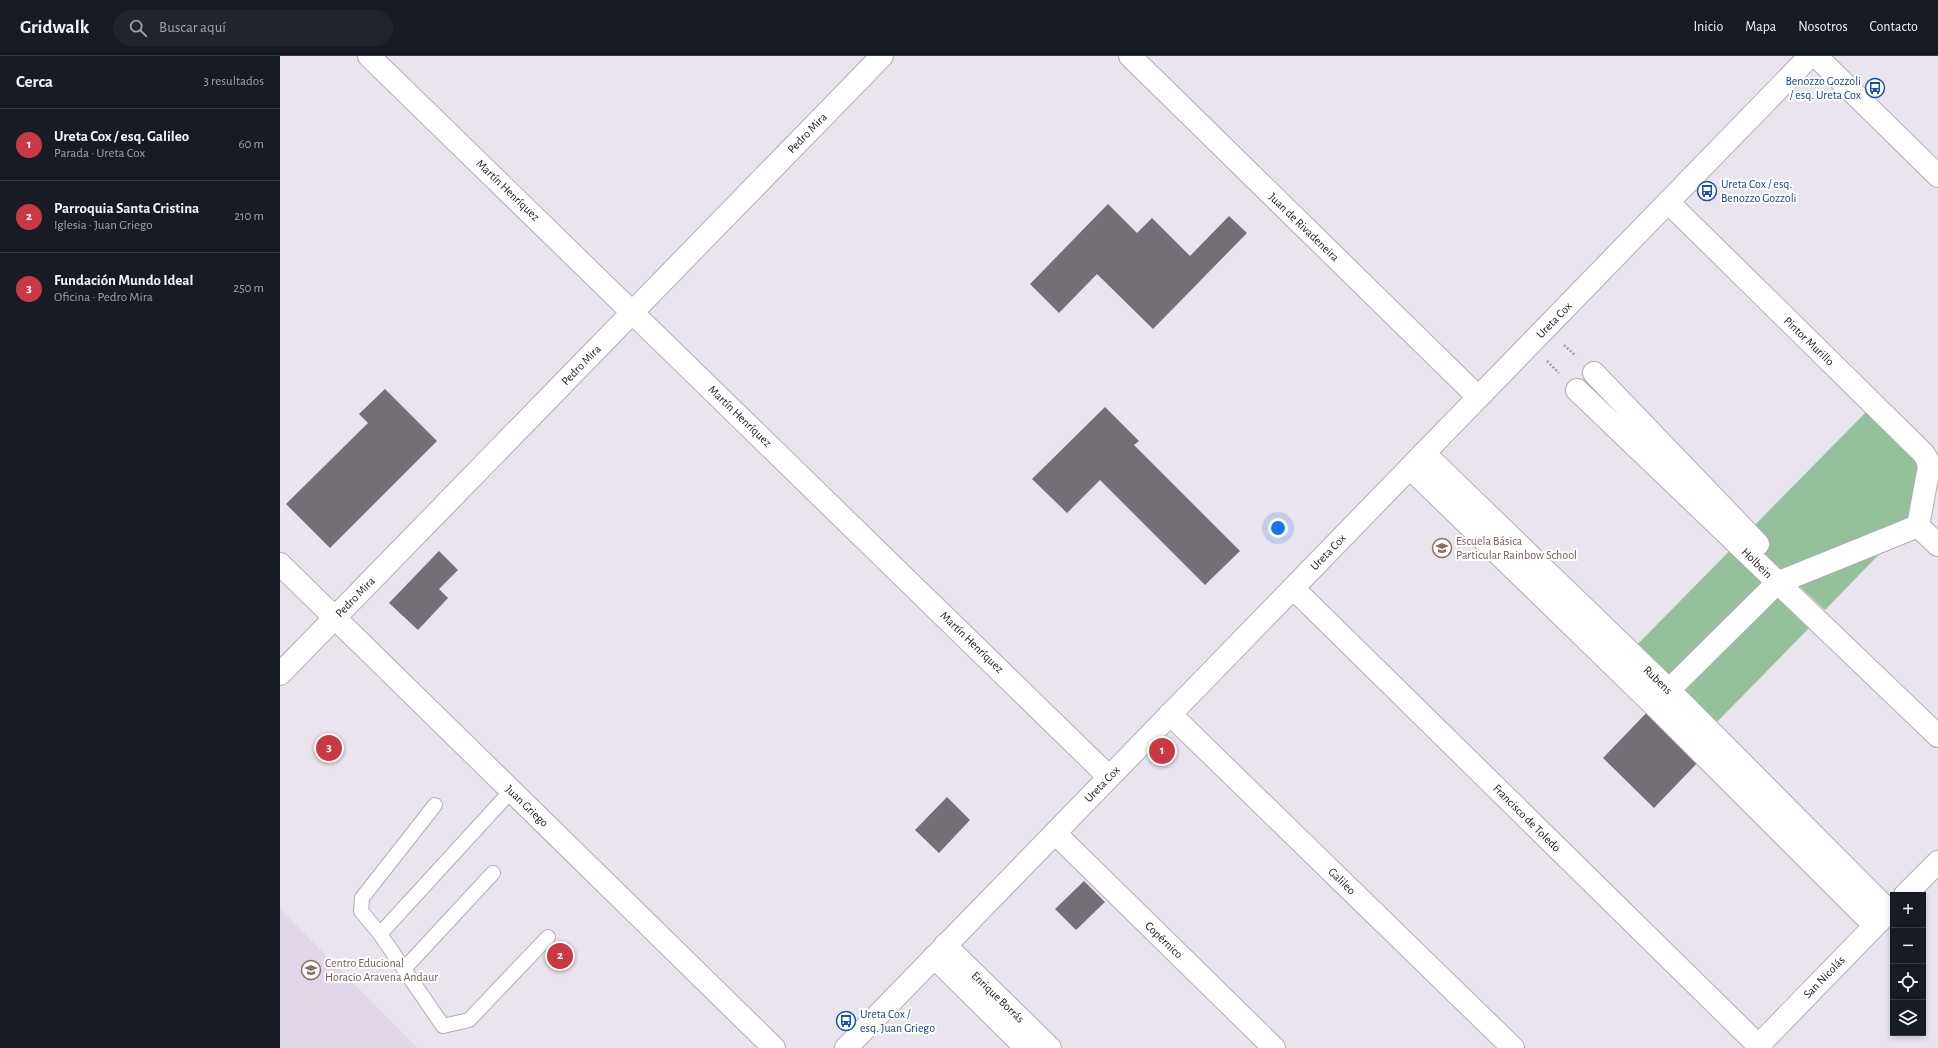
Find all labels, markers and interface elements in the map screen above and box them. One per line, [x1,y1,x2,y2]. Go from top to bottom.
search box [113,10,393,46]
icon: search [127,17,149,39]
text: Gridwalk [20,18,89,37]
text: Buscar aquí [159,20,226,35]
text: Inicio [1693,20,1723,34]
text: Mapa [1745,20,1776,34]
text: Nosotros [1798,20,1848,34]
text: Contacto [1870,20,1918,34]
text: Cerca [16,73,53,90]
text: 3 resultados [204,75,264,88]
place label: Benozzo Gozzoli / esq. Ureta Cox [1785,75,1861,101]
bus stop icon: Benozzo Gozzoli / esq. Ureta Cox [1864,77,1886,99]
street label: Pedro Mira [785,110,829,155]
text: Ureta Cox / esq. Galileo [54,129,189,144]
text: 1 [27,138,31,151]
text: 60 m [238,138,264,151]
text: Parada · Ureta Cox [54,147,145,160]
street label: Martín Henríquez [474,157,542,223]
place label: Ureta Cox / esq. Benozzo Gozzoli [1721,178,1797,204]
bus stop icon: Ureta Cox / esq. Benozzo Gozzoli [1696,180,1718,202]
street label: Juan de Rivadeneira [1266,190,1342,264]
text: Parroquia Santa Cristina [54,201,199,216]
text: 2 [26,210,32,223]
text: 210 m [234,210,264,223]
text: Iglesia · Juan Griego [54,219,153,232]
text: Fundación Mundo Ideal [54,273,194,288]
text: 3 [26,282,32,295]
text: 250 m [233,282,264,295]
text: Oficina · Pedro Mira [54,291,153,304]
street label: Ureta Cox [1534,300,1574,340]
street label: Pintor Murillo [1782,314,1836,368]
street label: Pedro Mira [559,342,603,387]
street label: Martín Henríquez [706,383,774,449]
your location [1268,518,1288,538]
street label: Ureta Cox [1308,532,1348,572]
place label: Escuela Básica Particular Rainbow School [1456,535,1577,561]
school or university icon: Escuela Básica Particular Rainbow School [1431,537,1453,559]
street label: Holbein [1739,546,1775,580]
street label: Pedro Mira [333,574,377,619]
street label: Martín Henríquez [938,609,1006,675]
street label: Rubens [1641,664,1675,696]
pin: 3 [316,733,342,763]
pin: 1 [1149,736,1175,766]
street label: Ureta Cox [1082,764,1122,804]
street label: Francisco de Toledo [1491,782,1563,854]
street label: Juan Griego [503,783,551,829]
street label: Galileo [1326,865,1358,897]
map controls [1890,892,1926,1036]
button: + [1890,892,1926,928]
street label: Copérnico [1143,919,1185,961]
button: − [1890,928,1926,964]
pin: 2 [547,941,573,971]
street label: San Nicolás [1801,954,1847,1000]
place label: Centro Educional Horacio Aravena Andaur [325,957,438,983]
school or university icon: Centro Educional Horacio Aravena Andaur [300,959,322,981]
button: locate [1890,964,1926,1000]
street label: Enrique Borrás [969,969,1027,1025]
button: layers [1890,1000,1926,1036]
place label: Ureta Cox / esq. Juan Griego [860,1008,935,1034]
bus stop icon: Ureta Cox / esq. Juan Griego [835,1010,857,1032]

